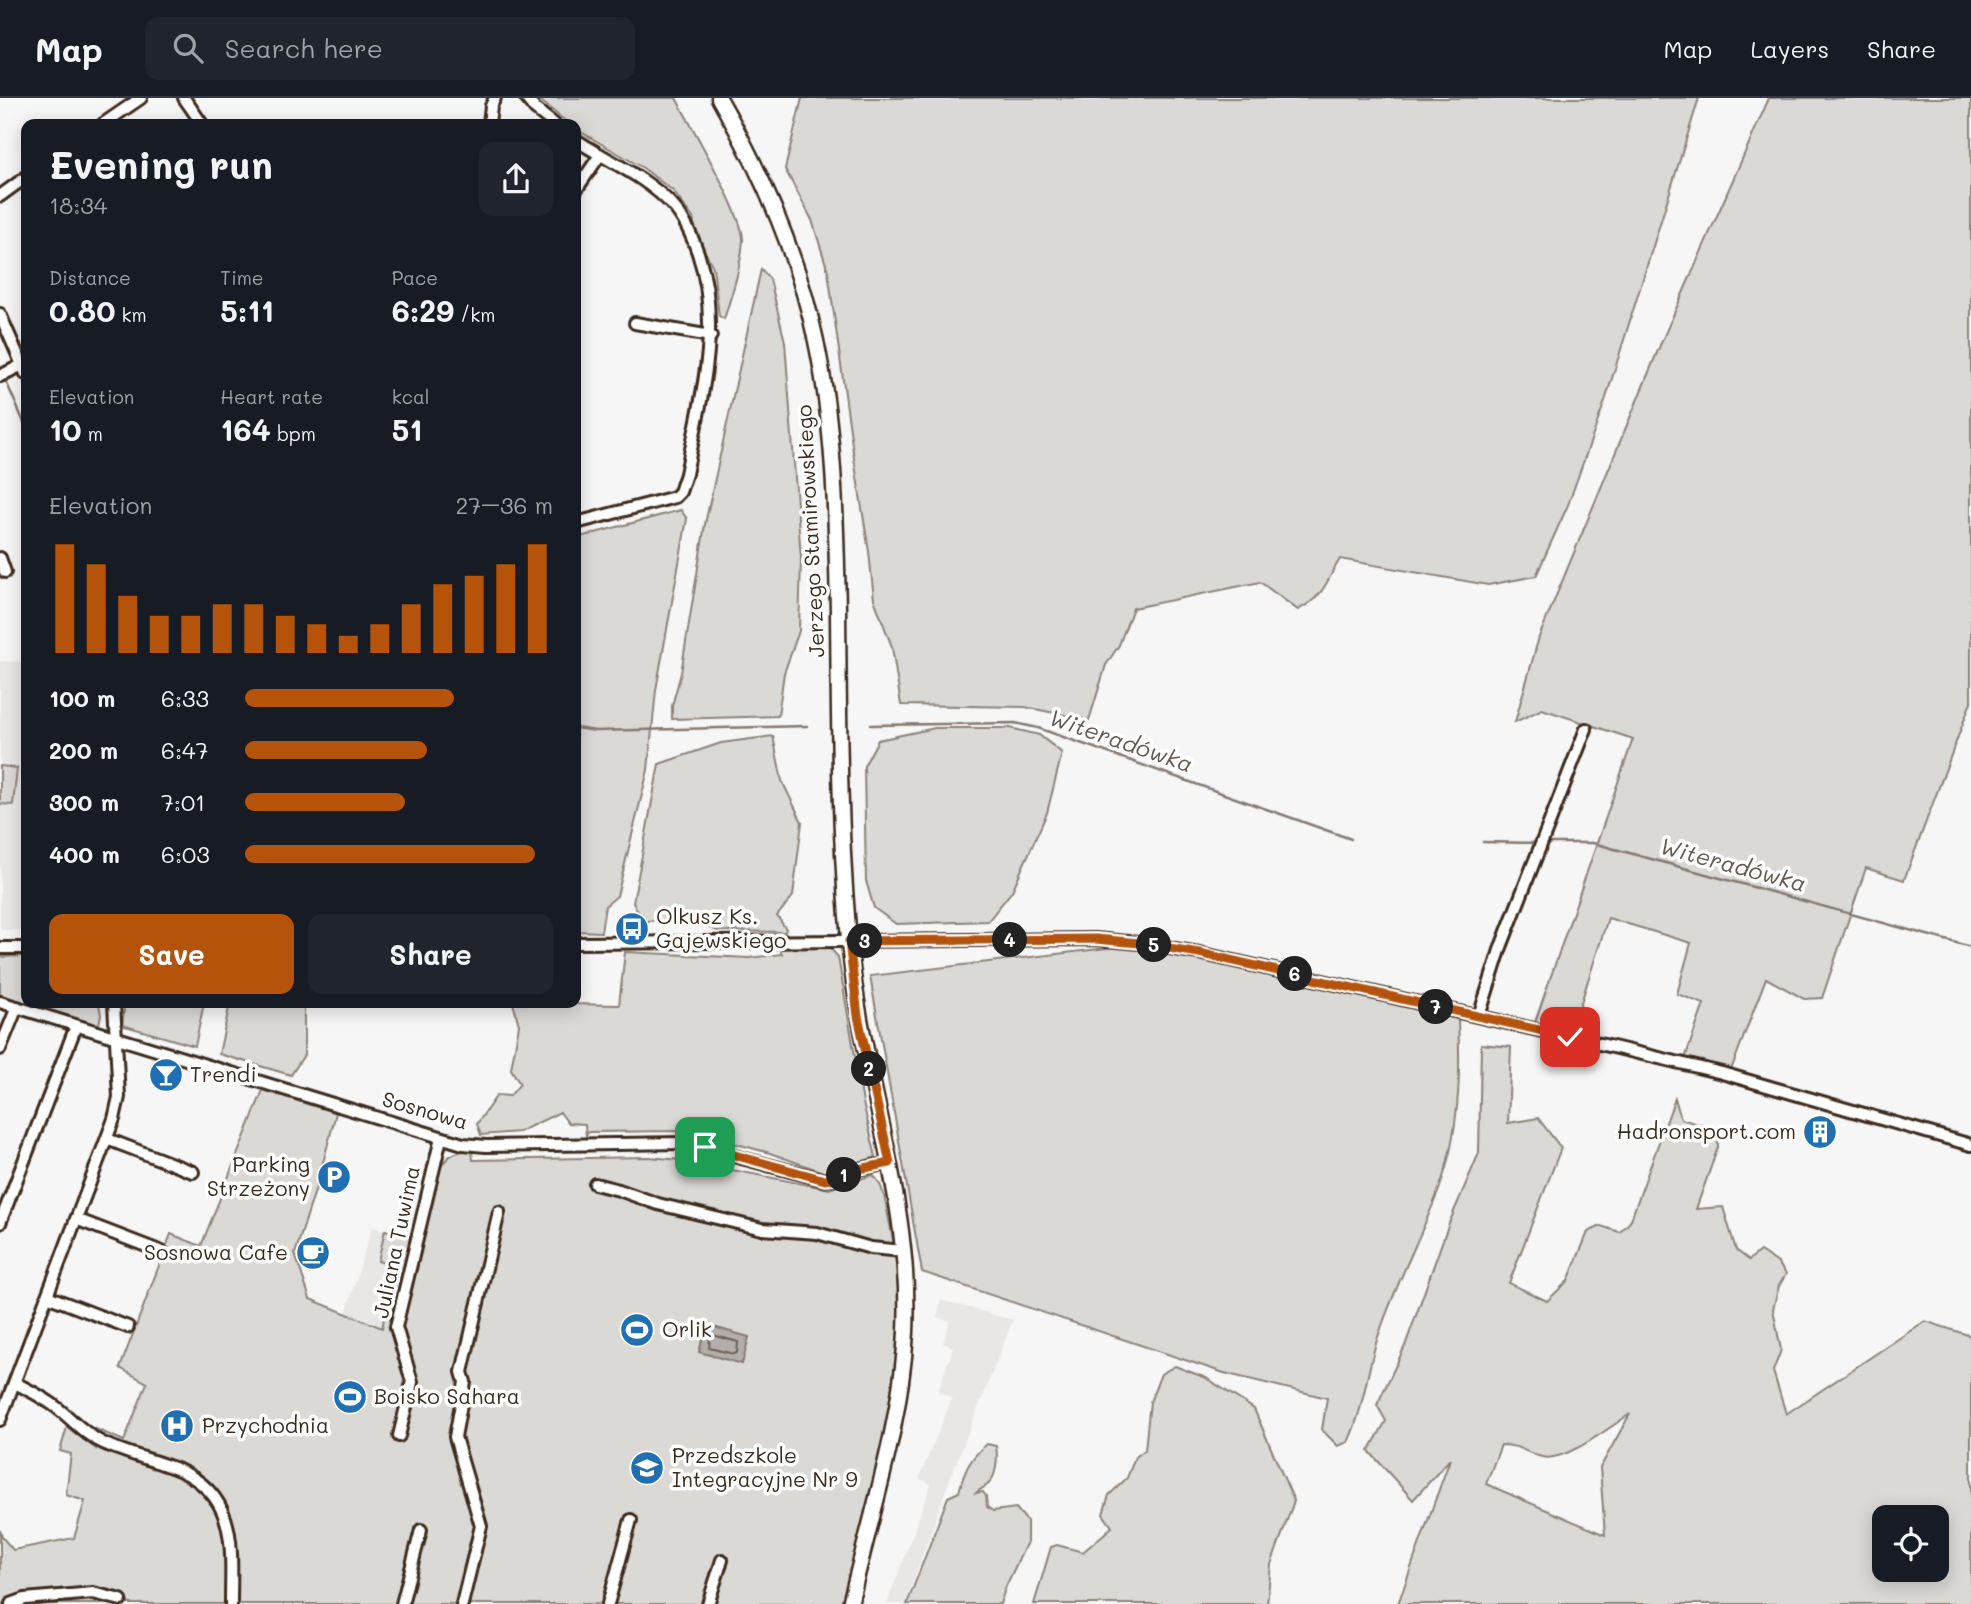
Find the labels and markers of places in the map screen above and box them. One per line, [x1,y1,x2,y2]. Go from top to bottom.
place label: Olkusz Ks. Gajewskiego [656,902,786,953]
bus stop icon: Olkusz Ks. Gajewskiego [613,910,651,948]
pin: 4 [992,922,1028,958]
pin: 3 [848,924,882,958]
pin: 5 [1136,928,1172,962]
pin: 6 [1278,956,1312,992]
pin: 7 [1418,990,1454,1024]
pin [1540,1007,1600,1067]
pin: 2 [852,1052,886,1086]
bar icon: Trendi [147,1056,185,1094]
place label: Trendi [190,1060,257,1087]
building icon: Hadronsport.com [1801,1113,1839,1151]
pin [675,1117,735,1177]
place label: Hadronsport.com [1617,1117,1796,1144]
place label: Parking Strzeżony [207,1150,310,1201]
parking icon: Parking Strzeżony [315,1158,353,1196]
pin: 1 [826,1158,862,1192]
cafe icon: Sosnowa Cafe [294,1234,332,1272]
place label: Sosnowa Cafe [144,1238,288,1265]
sports icon: Orlik [618,1311,656,1349]
place label: Orlik [662,1315,712,1342]
sports icon: Boisko Sahara [331,1378,369,1416]
place label: Boisko Sahara [374,1382,520,1409]
hospital icon: Przychodnia [158,1407,196,1445]
place label: Przychodnia [202,1411,329,1438]
place label: Przedszkole Integracyjne Nr 9 [672,1441,858,1492]
school or university icon: Przedszkole Integracyjne Nr 9 [628,1449,666,1487]

